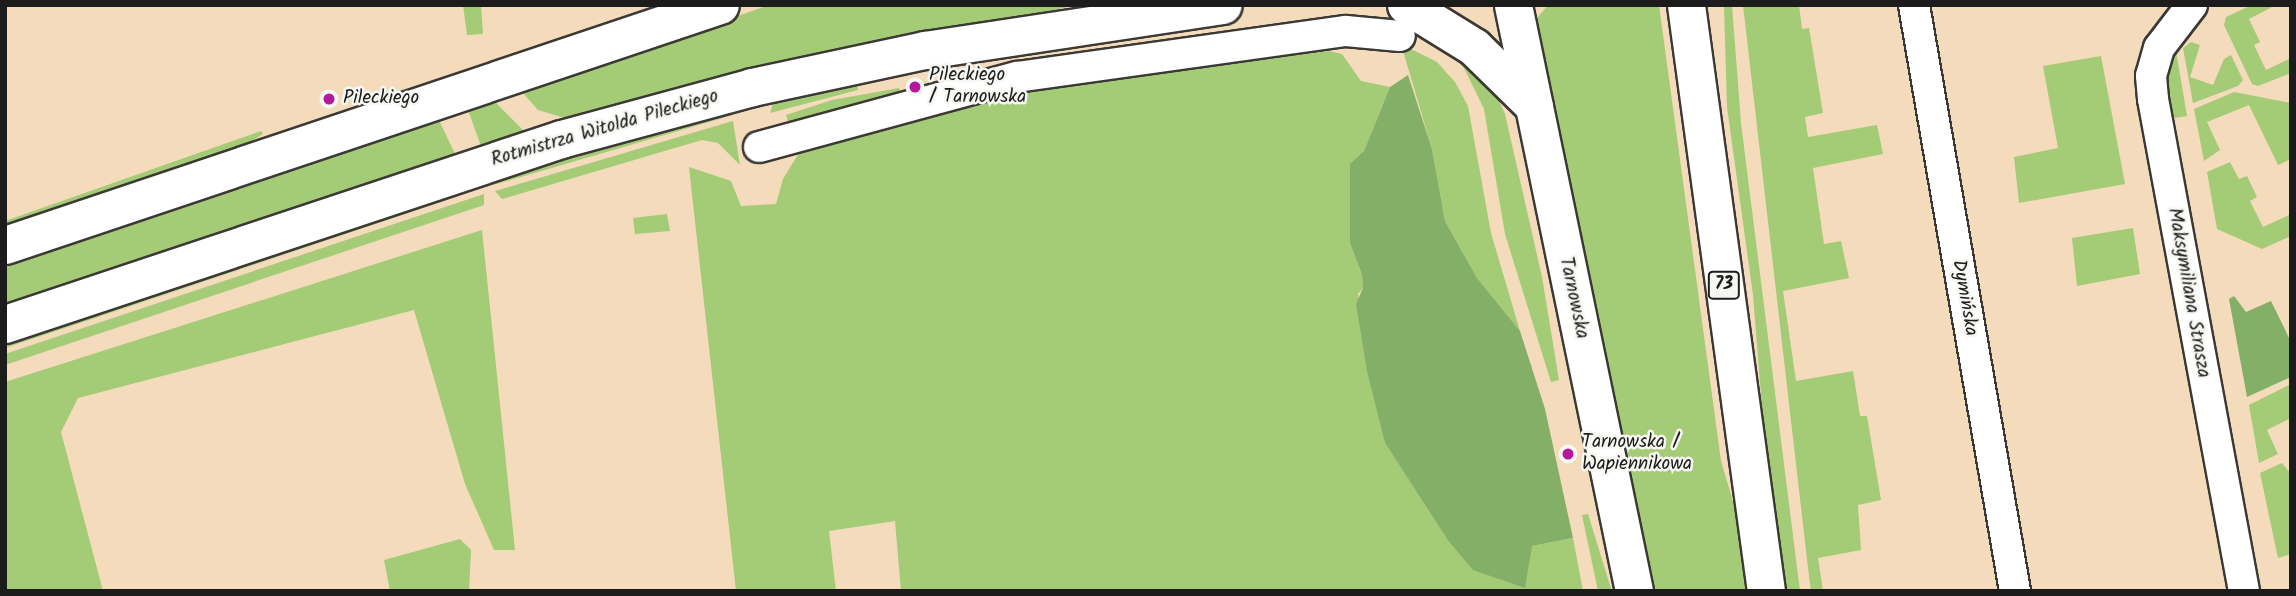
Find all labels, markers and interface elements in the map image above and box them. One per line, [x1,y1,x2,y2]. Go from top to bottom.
place label: Pileckiego / Tarnowska [929,65,1026,109]
marker: Pileckiego / Tarnowska [907,79,923,95]
street label: Rotmistrza Witolda Pileckiego [489,86,721,172]
place label: Pileckiego [343,88,419,110]
marker: Pileckiego [321,91,337,107]
street label: Maksymiliana Strasza [2162,206,2214,380]
street label: Tarnowska [1553,255,1593,341]
street label: Dymińska [1946,258,1982,338]
road number: 73 [1706,270,1742,300]
place label: Tarnowska / Wapiennikowa [1582,432,1692,476]
marker: Tarnowska / Wapiennikowa [1560,446,1576,462]

